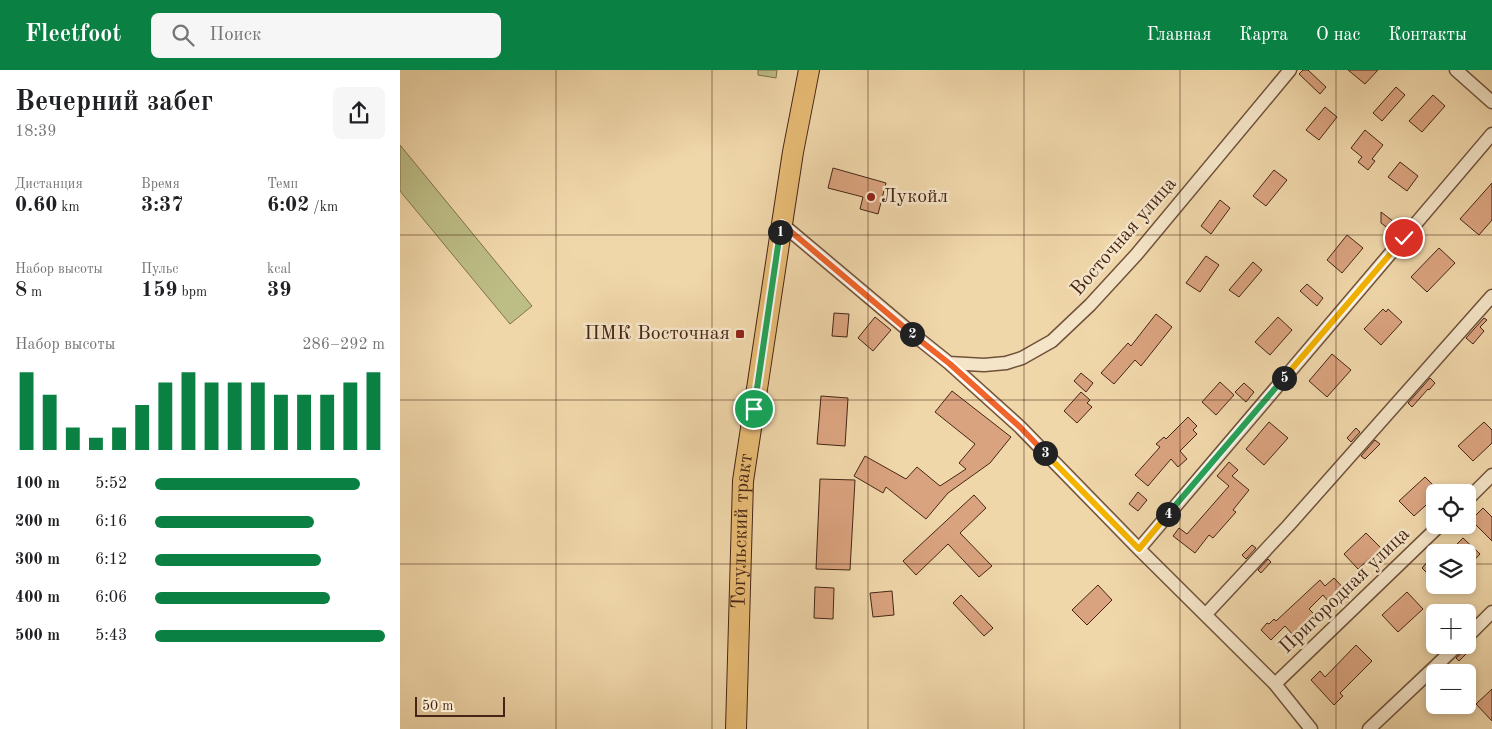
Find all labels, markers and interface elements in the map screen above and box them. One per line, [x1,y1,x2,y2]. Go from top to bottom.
search box [151,13,501,58]
icon: search [169,21,197,49]
text: Fleetfoot [25,23,121,47]
text: Поиск [209,26,262,45]
text: Главная [1147,26,1211,44]
text: Карта [1239,26,1288,44]
text: О нас [1316,26,1360,44]
text: Контакты [1388,26,1467,44]
button: share [333,87,385,139]
text: Вечерний забег [15,89,213,117]
text: 18:39 [15,124,57,140]
street label: Восточная улица [1067,174,1181,300]
text: Дистанция [15,177,83,191]
text: Время [141,177,180,191]
text: Темп [267,177,298,191]
place label: Лукойл [881,187,948,207]
marker: Лукойл [865,191,877,203]
text: 0.60 [15,195,57,216]
text: 3:37 [141,195,183,216]
text: 6:02 [267,195,309,216]
text: km [57,200,80,214]
text: /km [309,200,338,214]
pin [1383,217,1425,259]
pin: 1 [768,220,792,244]
icon: check [1390,224,1418,252]
text: 1 [776,225,785,239]
text: Набор высоты [15,262,103,276]
text: Пульс [141,262,178,276]
text: kcal [267,262,291,276]
text: 8 [15,280,27,301]
text: 159 [141,280,178,301]
text: 39 [267,280,291,301]
text: m [27,285,42,299]
text: bpm [178,285,207,299]
pin: 2 [900,322,924,346]
place label: ПМК Восточная [584,324,730,344]
text: 2 [908,327,917,341]
marker: ПМК Восточная [734,328,746,340]
text: Набор высоты [15,337,115,353]
text: 286–292 m [302,337,385,353]
pin: 5 [1272,366,1296,390]
text: 5 [1280,371,1289,385]
pin [733,388,775,430]
icon: arrive [740,395,768,423]
pin: 3 [1032,440,1058,466]
text: 3 [1041,446,1050,460]
street label: Тогульский тракт [729,452,757,609]
text: 100 m [15,476,60,492]
text: 5:52 [95,476,127,492]
map controls [1426,484,1476,714]
button: locate [1426,484,1476,534]
pin: 4 [1156,502,1180,526]
text: 4 [1164,507,1173,521]
text: 200 m [15,514,60,530]
text: 6:16 [95,514,127,530]
street label: Пригородная улица [1276,524,1414,658]
button: layers [1426,544,1476,594]
text: 300 m [15,552,60,568]
text: 6:12 [95,552,127,568]
text: 400 m [15,590,60,606]
text: 6:06 [95,590,127,606]
button: + [1426,604,1476,654]
text: 500 m [15,628,60,644]
text: 5:43 [95,628,127,644]
button: − [1426,664,1476,714]
scale bar [415,694,505,717]
text: 50 m [422,699,453,713]

